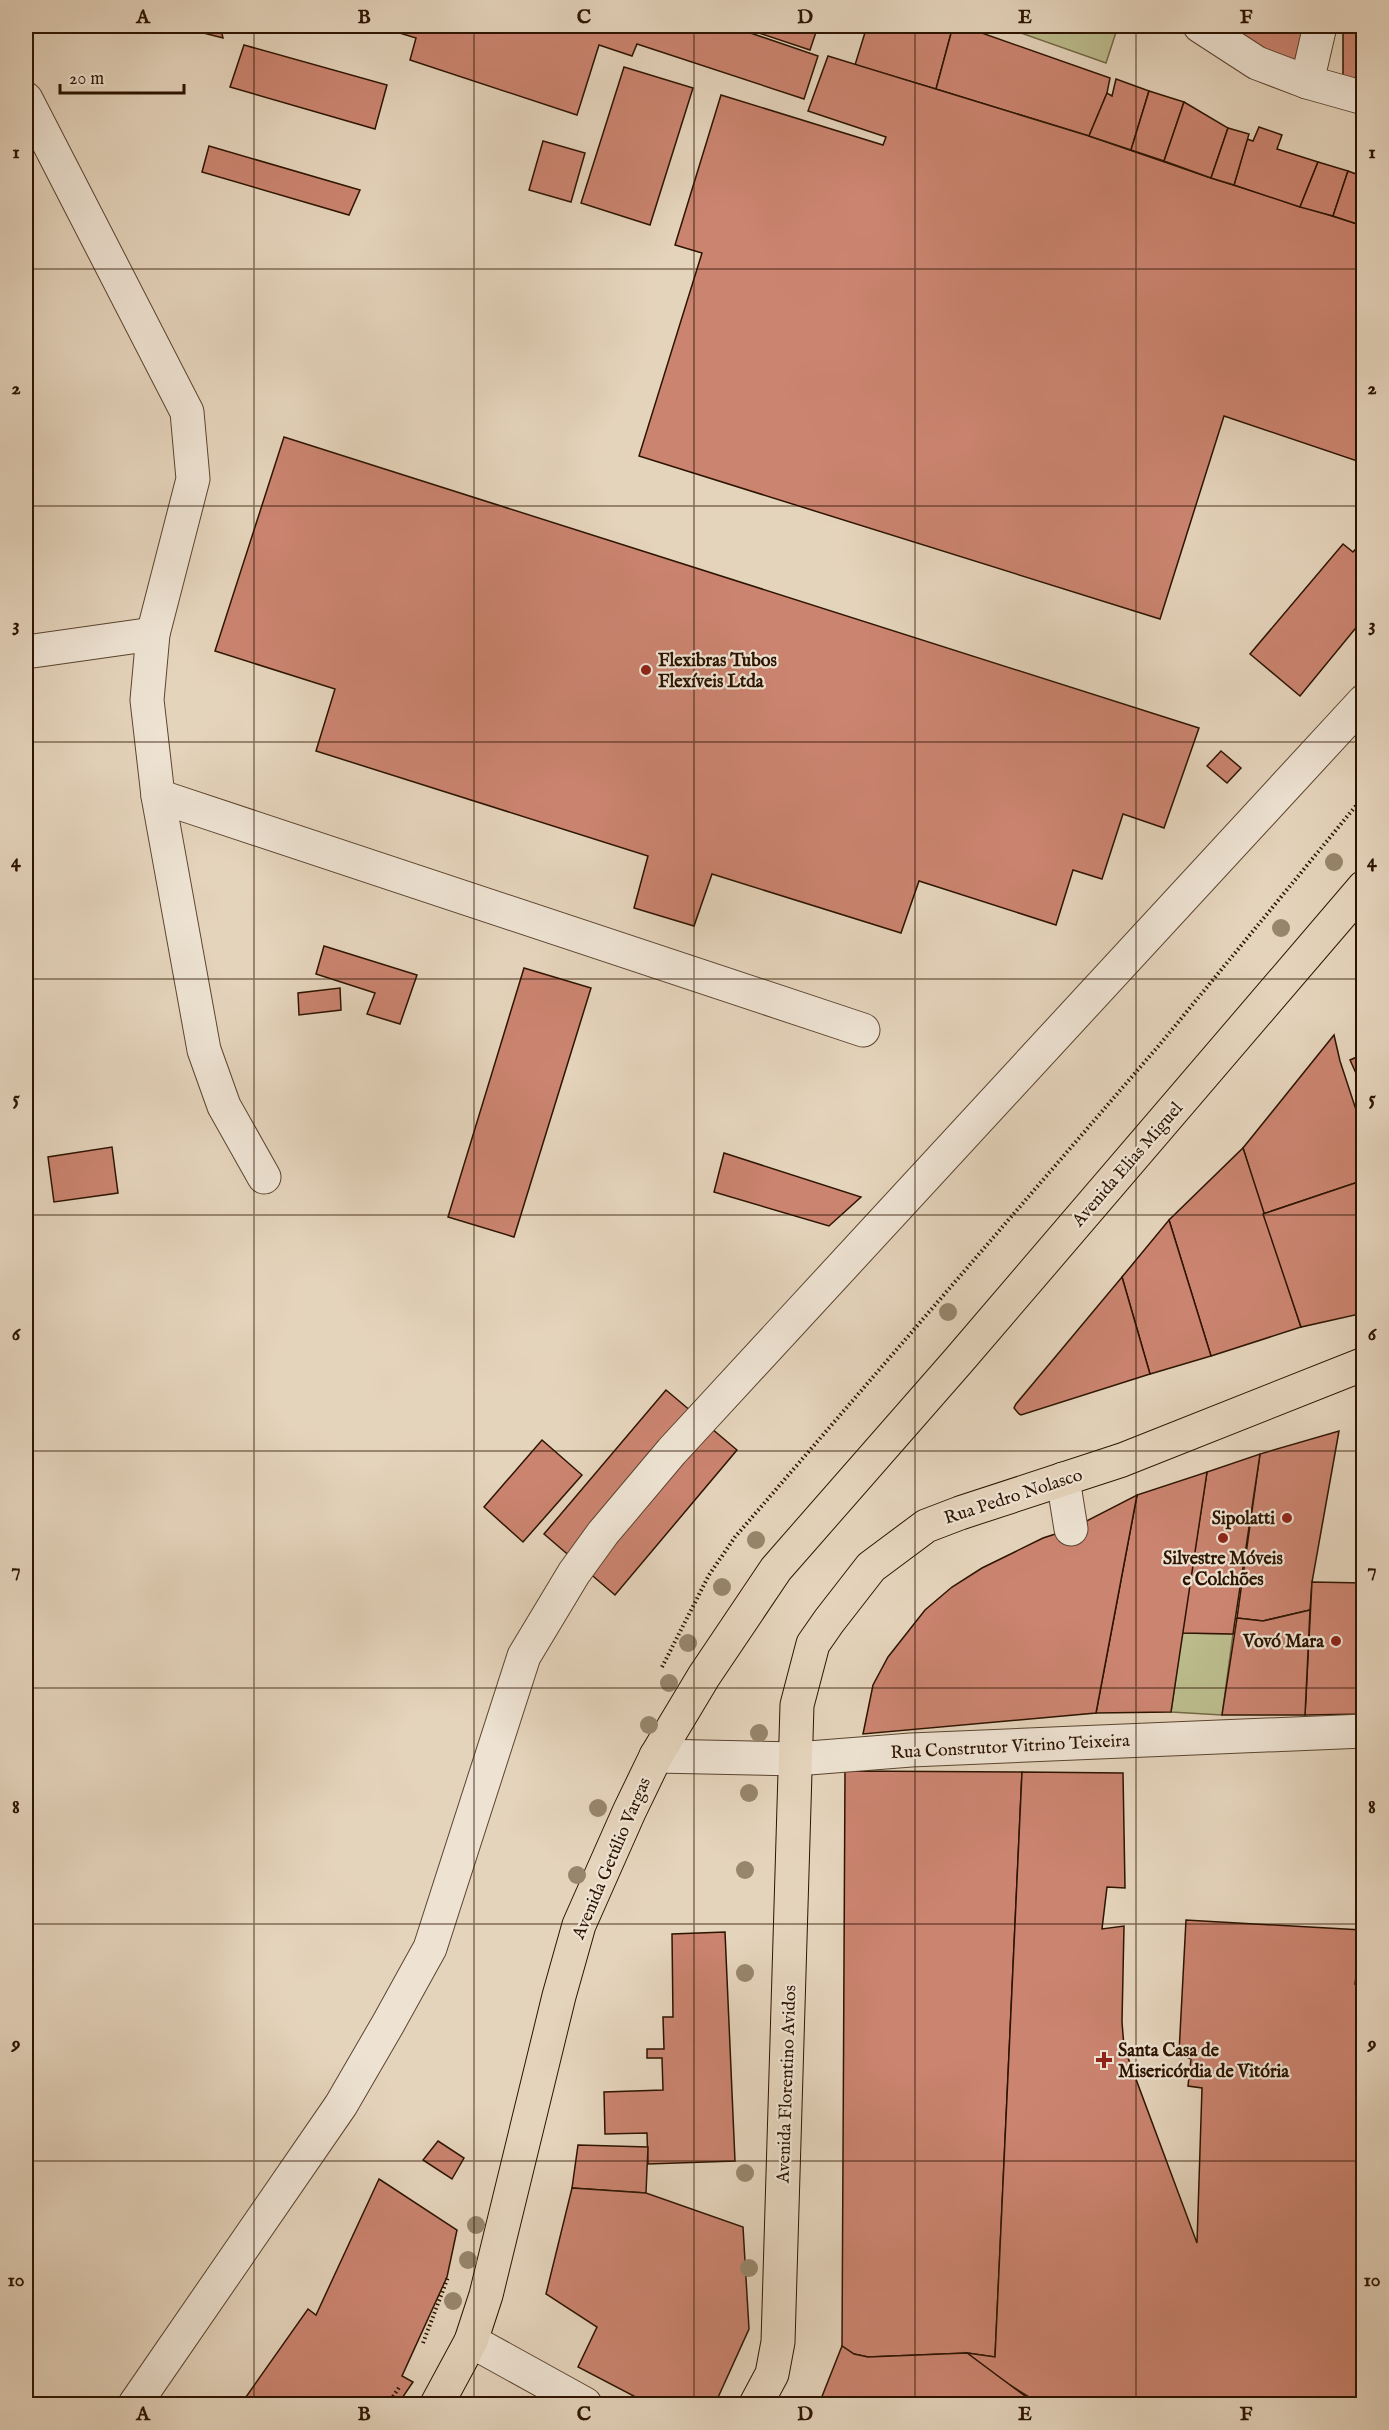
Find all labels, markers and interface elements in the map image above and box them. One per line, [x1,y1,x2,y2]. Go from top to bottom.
text: A [135,5,151,30]
text: B [357,5,371,30]
text: C [577,5,591,30]
text: D [797,5,813,30]
text: E [1018,5,1032,30]
text: F [1240,5,1253,30]
scale bar [60,57,184,95]
text: 20 m [69,68,104,91]
text: 1 [12,140,20,165]
text: 1 [1368,140,1376,165]
text: 2 [11,376,21,401]
text: 2 [1367,376,1377,401]
text: 3 [12,613,20,638]
text: 3 [1368,613,1376,638]
place label: Flexibras Tubos Flexíveis Ltda [658,650,777,694]
marker: Flexibras Tubos Flexíveis Ltda [639,663,653,677]
text: 4 [11,849,22,874]
text: 4 [1367,849,1378,874]
text: 5 [12,1086,20,1111]
text: 5 [1368,1086,1376,1111]
street label: Avenida Elias Miguel [1067,1098,1189,1233]
text: 6 [12,1322,22,1347]
text: 6 [1368,1322,1378,1347]
street label: Rua Pedro Nolasco [941,1464,1086,1531]
place label: Sipolatti [1212,1508,1275,1531]
marker: Sipolatti [1280,1511,1294,1525]
marker: Silvestre Móveis e Colchões [1216,1531,1230,1545]
place label: Silvestre Móveis e Colchões [1163,1548,1284,1592]
text: 7 [11,1558,21,1583]
text: 7 [1367,1558,1377,1583]
place label: Vovó Mara [1242,1631,1325,1654]
marker: Vovó Mara [1329,1634,1343,1648]
street label: Rua Construtor Vitrino Teixeira [890,1730,1131,1765]
street label: Avenida Getúlio Vargas [567,1774,657,1944]
text: 8 [12,1795,20,1820]
text: 8 [1368,1795,1376,1820]
street label: Avenida Florentino Avidos [773,1985,802,2185]
text: 9 [11,2031,21,2056]
text: 9 [1367,2031,1377,2056]
place label: Santa Casa de Misericórdia de Vitória [1118,2040,1290,2084]
marker: Santa Casa de Misericórdia de Vitória [1095,2051,1113,2069]
text: 10 [7,2268,25,2293]
text: 10 [1363,2268,1381,2293]
text: A [135,2402,151,2427]
text: B [357,2402,371,2427]
text: C [577,2402,591,2427]
text: D [797,2402,813,2427]
text: E [1018,2402,1032,2427]
text: F [1240,2402,1253,2427]

